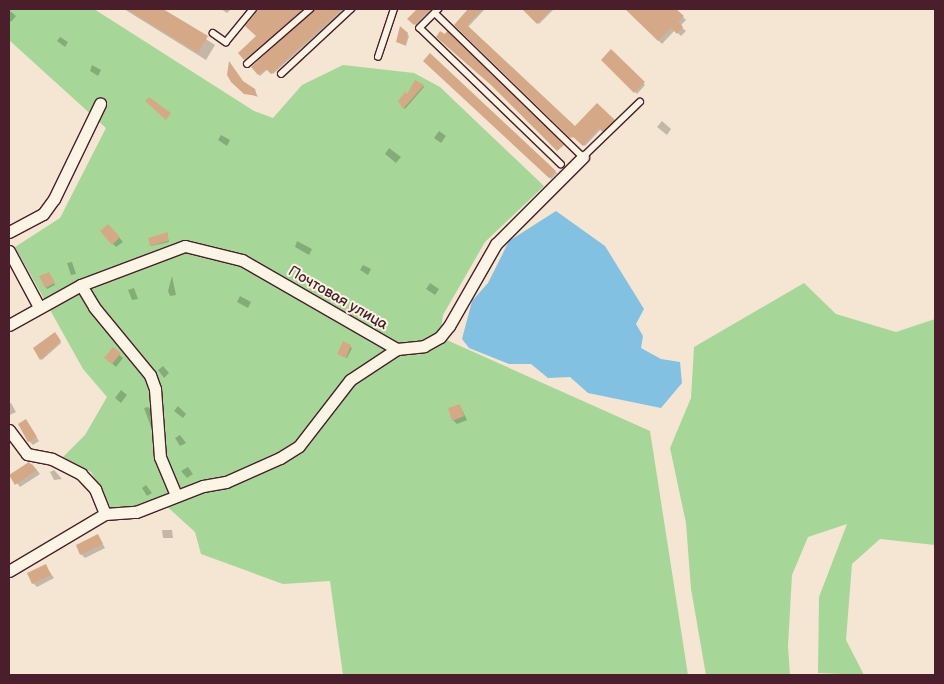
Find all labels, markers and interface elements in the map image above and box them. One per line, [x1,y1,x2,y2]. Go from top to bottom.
street label: Почтовая улица [285,262,391,334]

